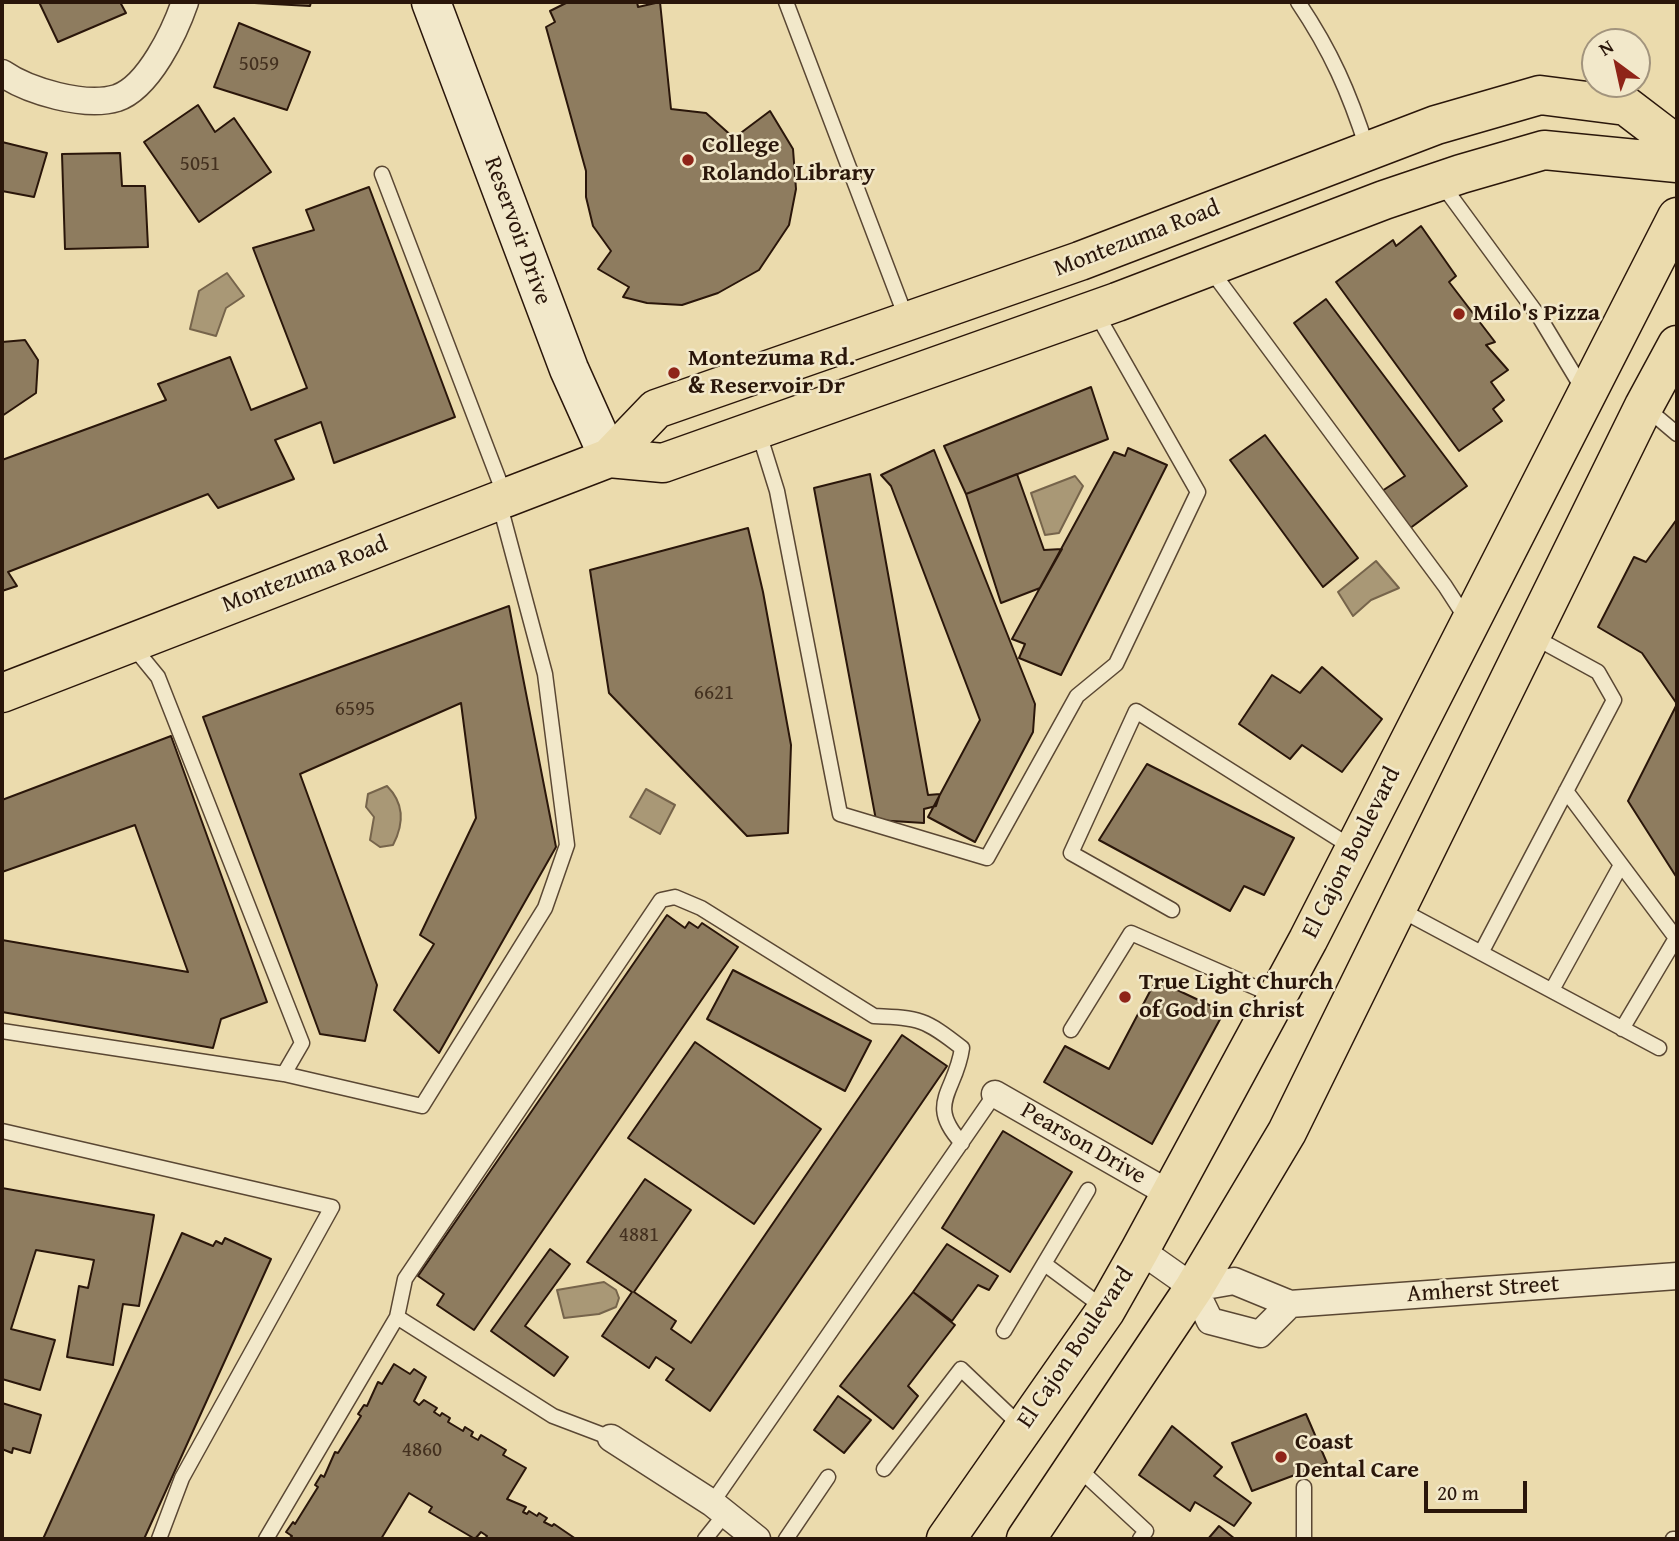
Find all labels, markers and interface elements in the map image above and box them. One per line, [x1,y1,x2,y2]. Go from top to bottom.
north arrow [1581,28,1651,98]
text: N [1593,32,1619,62]
house number: 5059 [239,52,279,78]
place label: College Rolando Library [702,132,875,188]
house number: 5051 [180,152,220,178]
marker: College Rolando Library [680,152,696,168]
street label: Reservoir Drive [477,153,557,309]
street label: Montezuma Road [1050,194,1224,284]
place label: Milo's Pizza [1473,300,1600,328]
marker: Milo's Pizza [1451,306,1467,322]
place label: Montezuma Rd. & Reservoir Dr [688,345,855,401]
marker: Montezuma Rd. & Reservoir Dr [666,365,682,381]
street label: Montezuma Road [218,530,392,620]
house number: 6621 [694,681,734,707]
house number: 6595 [335,697,375,723]
street label: El Cajon Boulevard [1296,763,1408,943]
place label: True Light Church of God in Christ [1139,969,1333,1025]
marker: True Light Church of God in Christ [1117,989,1133,1005]
street label: Pearson Drive [1015,1097,1151,1191]
house number: 4881 [619,1223,659,1249]
street label: El Cajon Boulevard [1011,1262,1141,1434]
street label: Amherst Street [1406,1270,1560,1310]
place label: Coast Dental Care [1295,1429,1419,1485]
house number: 4860 [402,1438,442,1464]
marker: Coast Dental Care [1273,1449,1289,1465]
scale bar [1427,1468,1530,1512]
text: 20 m [1437,1477,1479,1508]

